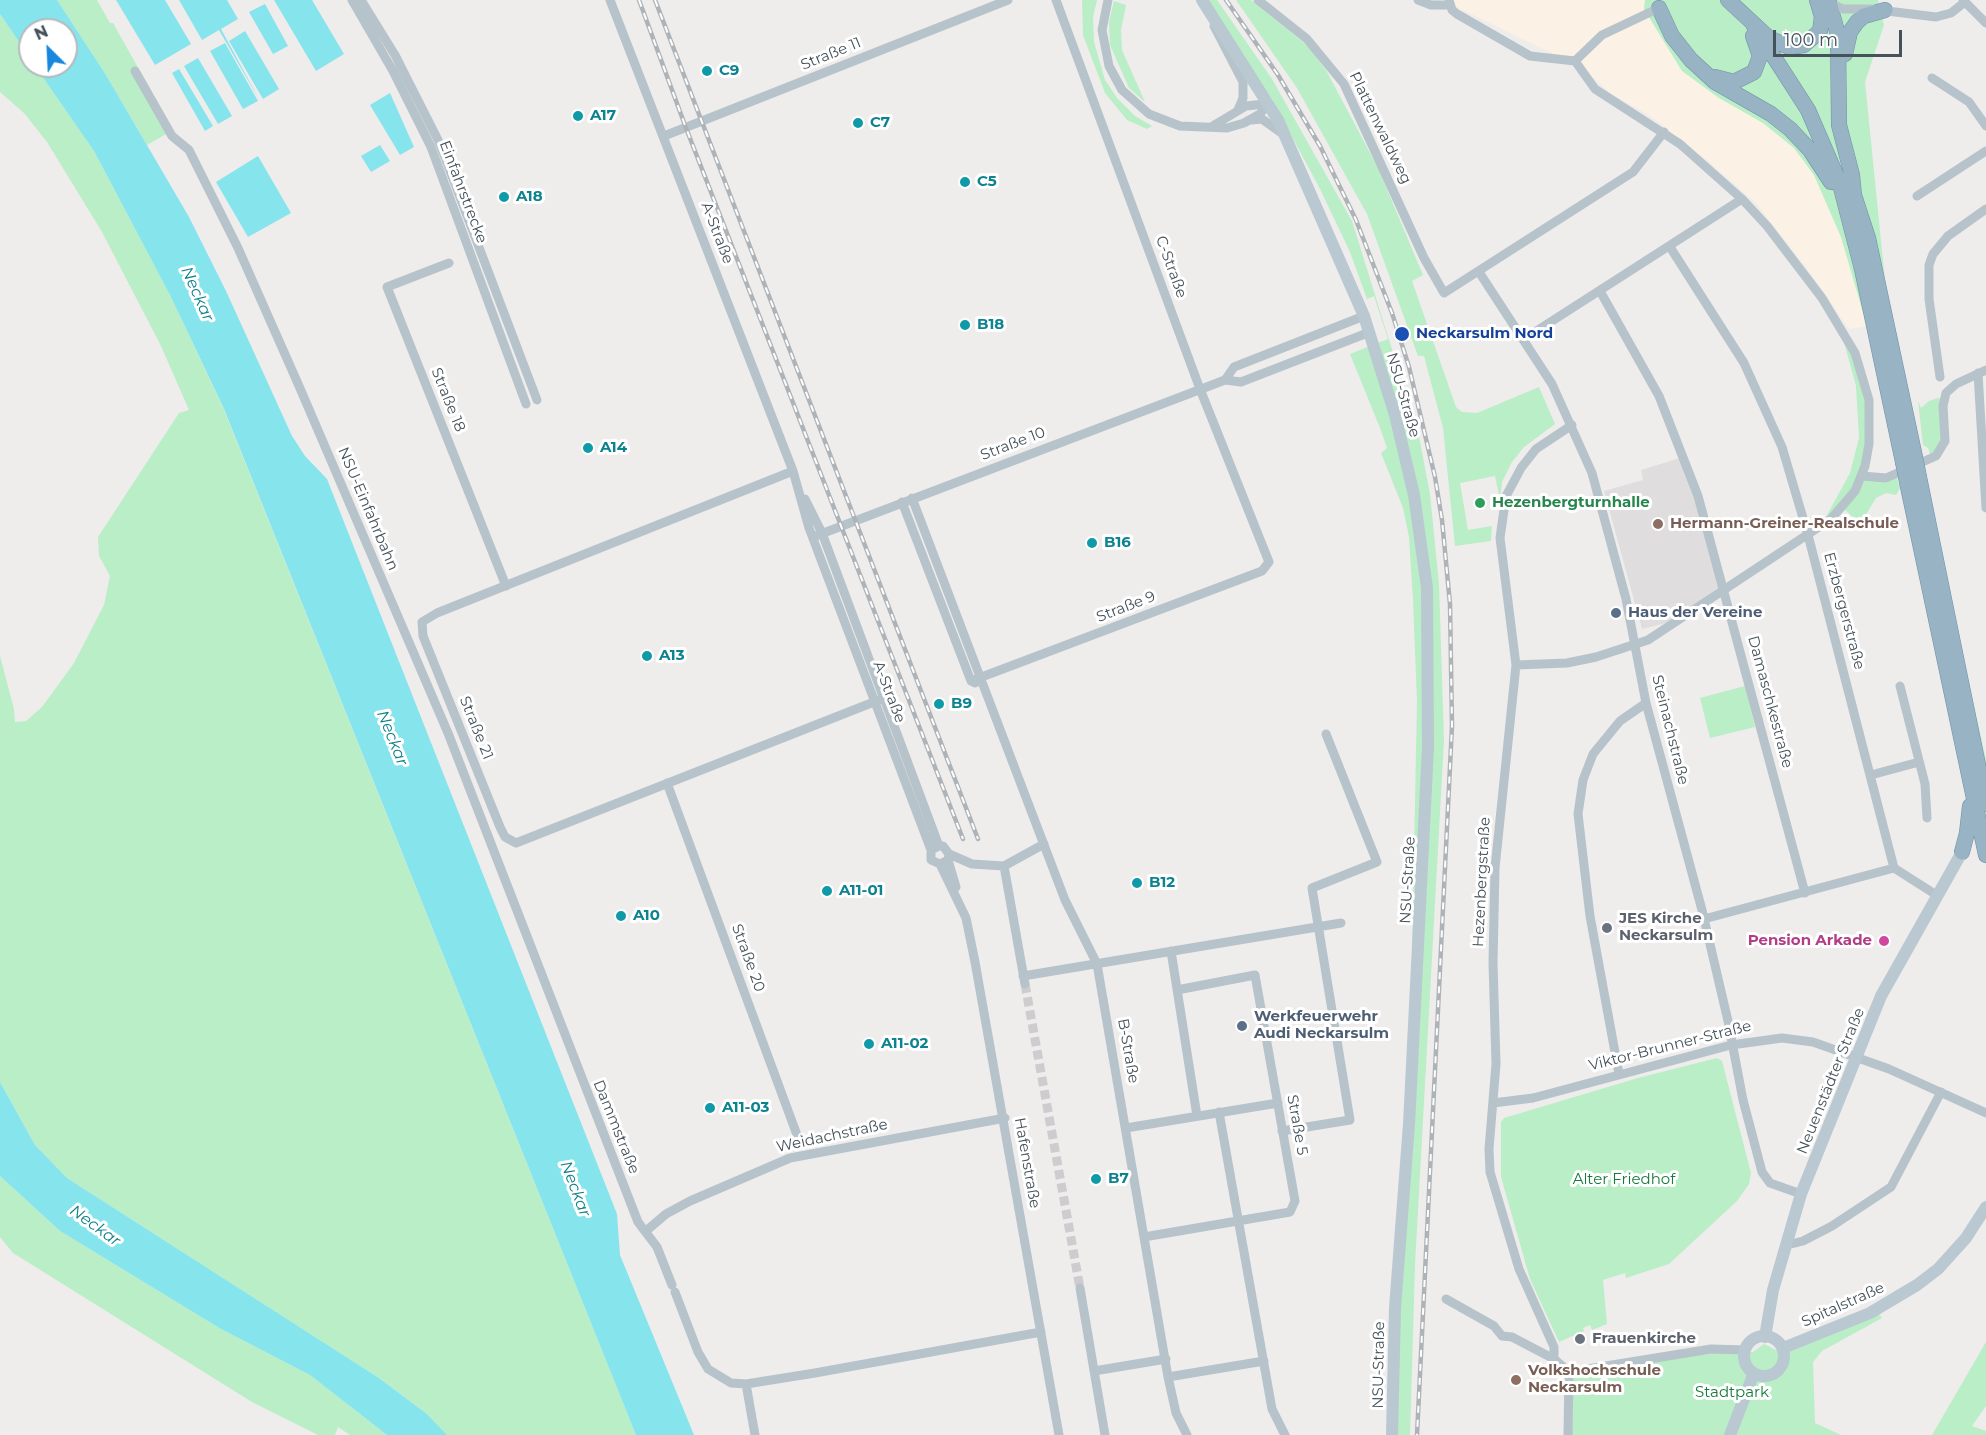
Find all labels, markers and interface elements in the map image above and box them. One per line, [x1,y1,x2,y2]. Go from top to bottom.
north arrow [18,18,78,78]
scale bar [1776,18,1905,56]
text: N [32,22,51,44]
text: 100 m [1784,29,1838,51]
street label: Straße 11 [798,34,864,74]
place label: C9 [719,62,739,80]
marker: C9 [700,64,714,78]
street label: Plattenwaldweg [1345,69,1415,187]
place label: A17 [590,107,616,125]
marker: A17 [571,109,585,123]
place label: C7 [870,114,890,132]
marker: C7 [851,116,865,130]
street label: Einfahrstrecke [435,138,491,246]
place label: C5 [977,173,997,191]
marker: C5 [958,175,972,189]
place label: A18 [516,188,543,206]
marker: A18 [497,190,511,204]
street label: A-Straße [697,200,737,266]
street label: C-Straße [1151,233,1191,301]
water label: Neckar [176,264,218,324]
place label: B18 [977,316,1004,334]
marker: B18 [958,318,972,332]
marker: Neckarsulm Nord [1393,325,1411,343]
place label: Neckarsulm Nord [1416,325,1553,343]
street label: NSU-Straße [1382,351,1424,439]
street label: Straße 18 [427,365,469,435]
street label: Straße 10 [978,423,1048,465]
place label: A14 [600,439,627,457]
marker: A14 [581,441,595,455]
street label: NSU-Einfahrbahn [334,445,402,573]
place label: Hezenbergturnhalle [1492,494,1650,512]
marker: Hezenbergturnhalle [1473,496,1487,510]
place label: Hermann-Greiner-Realschule [1670,515,1899,533]
marker: Hermann-Greiner-Realschule [1651,517,1665,531]
place label: B16 [1104,534,1131,552]
marker: B16 [1085,536,1099,550]
street label: Erzbergerstraße [1820,550,1868,672]
street label: Straße 9 [1094,588,1158,626]
place label: Haus der Vereine [1628,604,1762,622]
marker: Haus der Vereine [1609,606,1623,620]
street label: Damaschkestraße [1744,634,1796,770]
place label: A13 [659,647,685,665]
marker: A13 [640,649,654,663]
street label: A-Straße [869,659,909,725]
street label: Steinachstraße [1648,673,1692,787]
street label: Straße 21 [455,694,497,762]
place label: B9 [951,695,972,713]
marker: B9 [932,697,946,711]
water label: Neckar [372,708,412,768]
street label: Hezenbergstraße [1470,817,1494,947]
street label: NSU-Straße [1397,836,1419,924]
place label: B12 [1149,874,1175,892]
marker: B12 [1130,876,1144,890]
place label: A11-01 [839,882,883,900]
marker: A11-01 [820,884,834,898]
place label: A10 [633,907,660,925]
marker: A10 [614,909,628,923]
place label: JES Kirche Neckarsulm [1619,910,1713,945]
marker: JES Kirche Neckarsulm [1600,921,1614,935]
street label: Straße 20 [727,922,769,994]
place label: Pension Arkade [1748,932,1872,950]
marker: Pension Arkade [1877,934,1891,948]
street label: Neuenstädter Straße [1793,1005,1869,1157]
place label: Werkfeuerwehr Audi Neckarsulm [1254,1008,1389,1043]
street label: B-Straße [1113,1017,1143,1085]
street label: Viktor-Brunner-Straße [1587,1017,1753,1075]
marker: Werkfeuerwehr Audi Neckarsulm [1235,1019,1249,1033]
place label: A11-02 [881,1035,928,1053]
marker: A11-02 [862,1037,876,1051]
street label: Dammstraße [589,1077,643,1177]
street label: Straße 5 [1283,1093,1311,1157]
place label: A11-03 [722,1099,769,1117]
marker: A11-03 [703,1101,717,1115]
street label: Weidachstraße [775,1115,889,1157]
street label: Hafenstraße [1010,1116,1044,1210]
water label: Neckar [556,1158,594,1220]
place label: B7 [1108,1170,1129,1188]
park label: Alter Friedhof [1573,1171,1675,1189]
marker: B7 [1089,1172,1103,1186]
water label: Neckar [66,1201,124,1251]
street label: Spitalstraße [1799,1279,1887,1331]
street label: NSU-Straße [1369,1321,1389,1409]
place label: Frauenkirche [1592,1330,1696,1348]
marker: Frauenkirche [1573,1332,1587,1346]
place label: Volkshochschule Neckarsulm [1528,1362,1661,1397]
marker: Volkshochschule Neckarsulm [1509,1373,1523,1387]
park label: Stadtpark [1695,1384,1769,1402]

